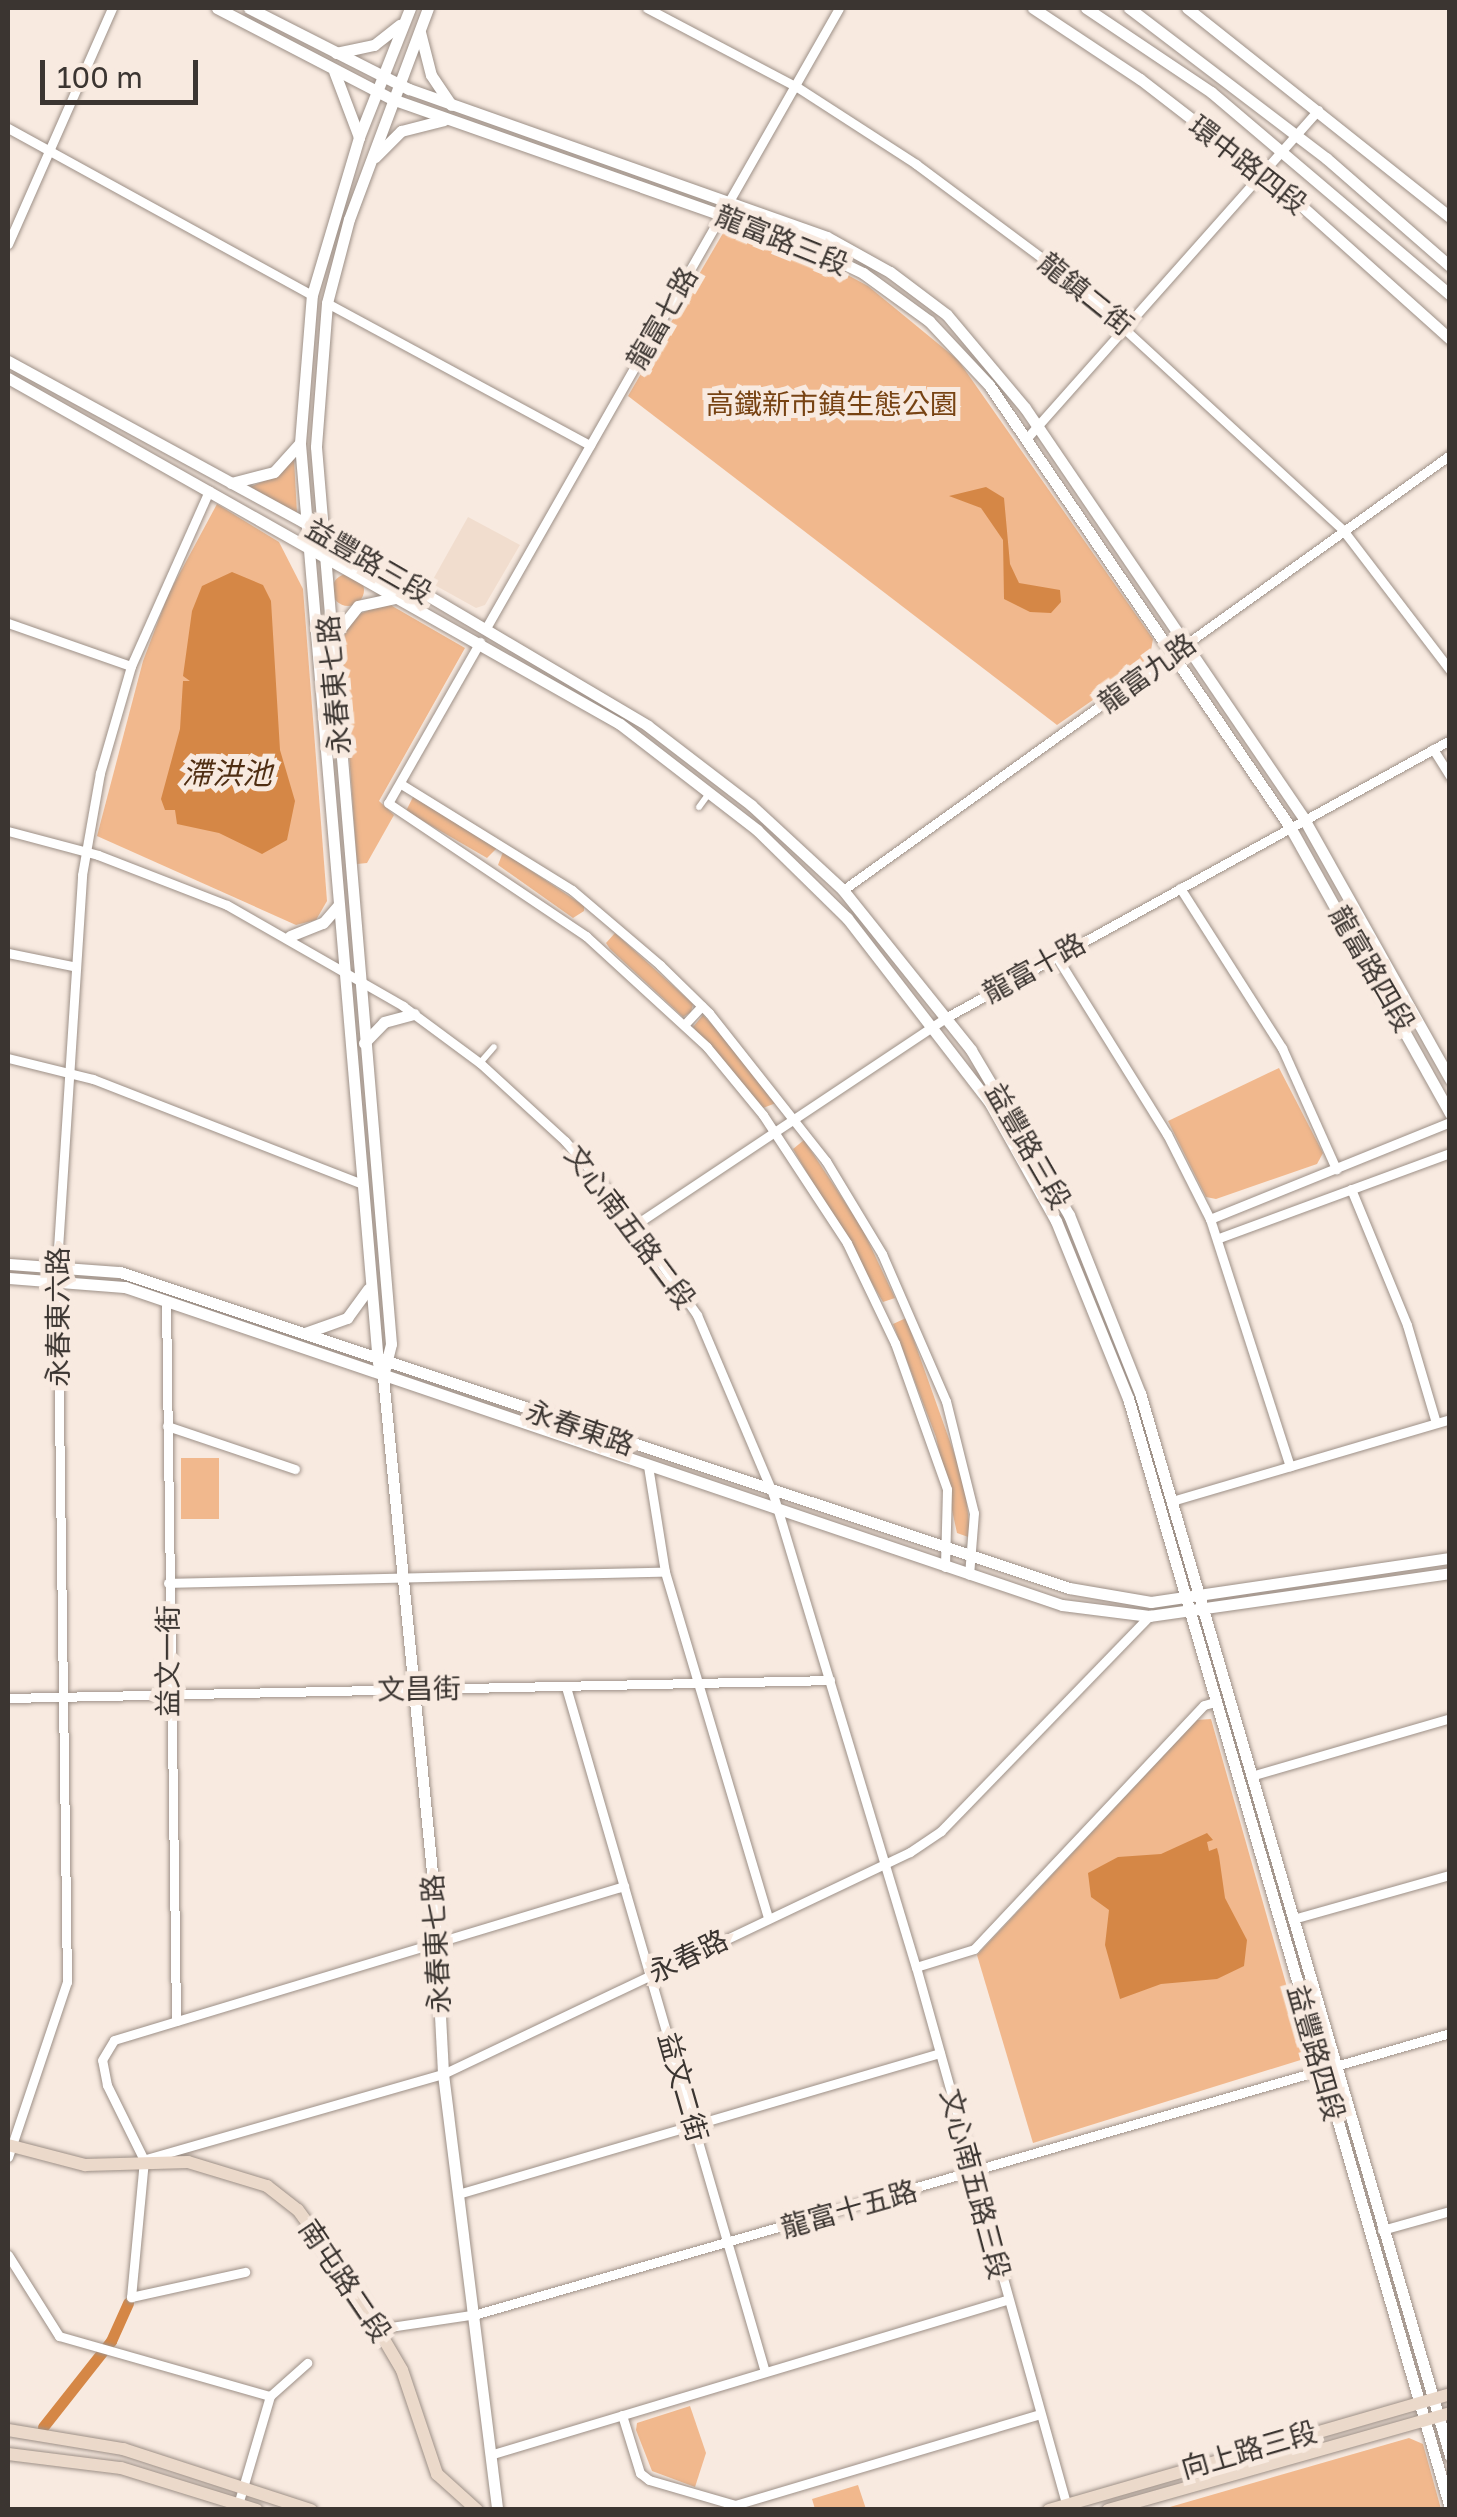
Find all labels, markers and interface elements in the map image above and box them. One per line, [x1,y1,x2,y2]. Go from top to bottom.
scale bar [45,40,202,102]
text: 100 m [57,59,143,95]
street label: 環中路四段 [1182,109,1314,221]
street label: 龍富路三段 [711,198,853,282]
street label: 龍鎮二街 [1032,246,1140,342]
street label: 龍富七路 [619,261,705,375]
park label: 高鐵新市鎮生態公園 [706,387,958,421]
street label: 益豐路三段 [300,511,438,611]
street label: 永春東七路 [311,614,357,756]
street label: 龍富九路 [1092,626,1202,720]
water label: 滯洪池 [182,755,272,791]
street label: 龍富路四段 [1322,900,1422,1038]
street label: 龍富十路 [977,926,1091,1010]
street label: 益豐路三段 [978,1077,1078,1215]
street label: 文心南五路二段 [558,1139,702,1315]
street label: 永春東六路 [41,1247,75,1387]
street label: 永春東路 [522,1394,638,1462]
street label: 益文一街 [151,1605,185,1717]
street label: 文昌街 [377,1671,461,1707]
street label: 永春東七路 [416,1873,456,2015]
street label: 永春路 [643,1922,733,1990]
street label: 益豐路四段 [1281,1981,1351,2125]
street label: 益文二街 [651,2029,715,2145]
street label: 文心南五路三段 [933,2085,1017,2283]
street label: 龍富十五路 [777,2174,921,2244]
street label: 南屯路二段 [292,2214,398,2348]
street label: 向上路三段 [1177,2415,1321,2485]

